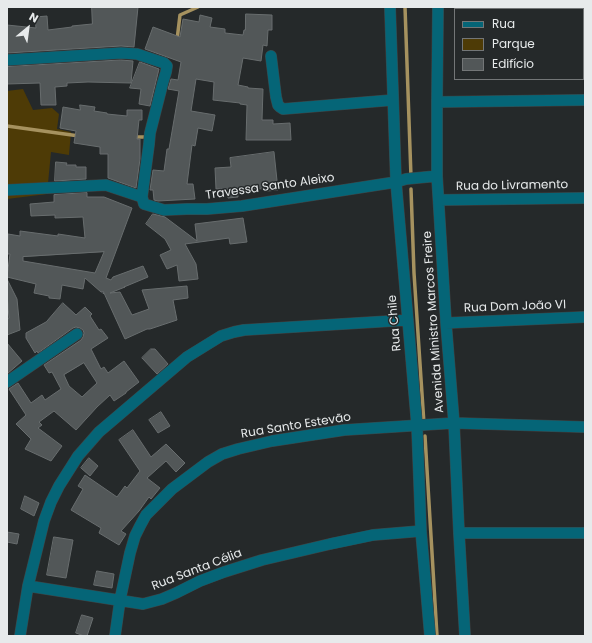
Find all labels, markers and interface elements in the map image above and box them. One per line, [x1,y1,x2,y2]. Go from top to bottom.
north arrow [8,8,48,48]
legend [454,8,584,80]
text: N [26,9,41,27]
text: Rua [492,15,515,32]
text: Parque [492,35,535,52]
text: Edifício [492,55,534,72]
street label: Travessa Santo Aleixo [205,171,335,203]
street label: Rua do Livramento [456,178,568,194]
street label: Avenida Ministro Marcos Freire [420,231,448,413]
street label: Rua Chile [385,294,405,352]
street label: Rua Dom João VI [464,298,566,316]
street label: Rua Santo Estevão [240,410,352,442]
street label: Rua Santa Célia [150,546,244,594]

